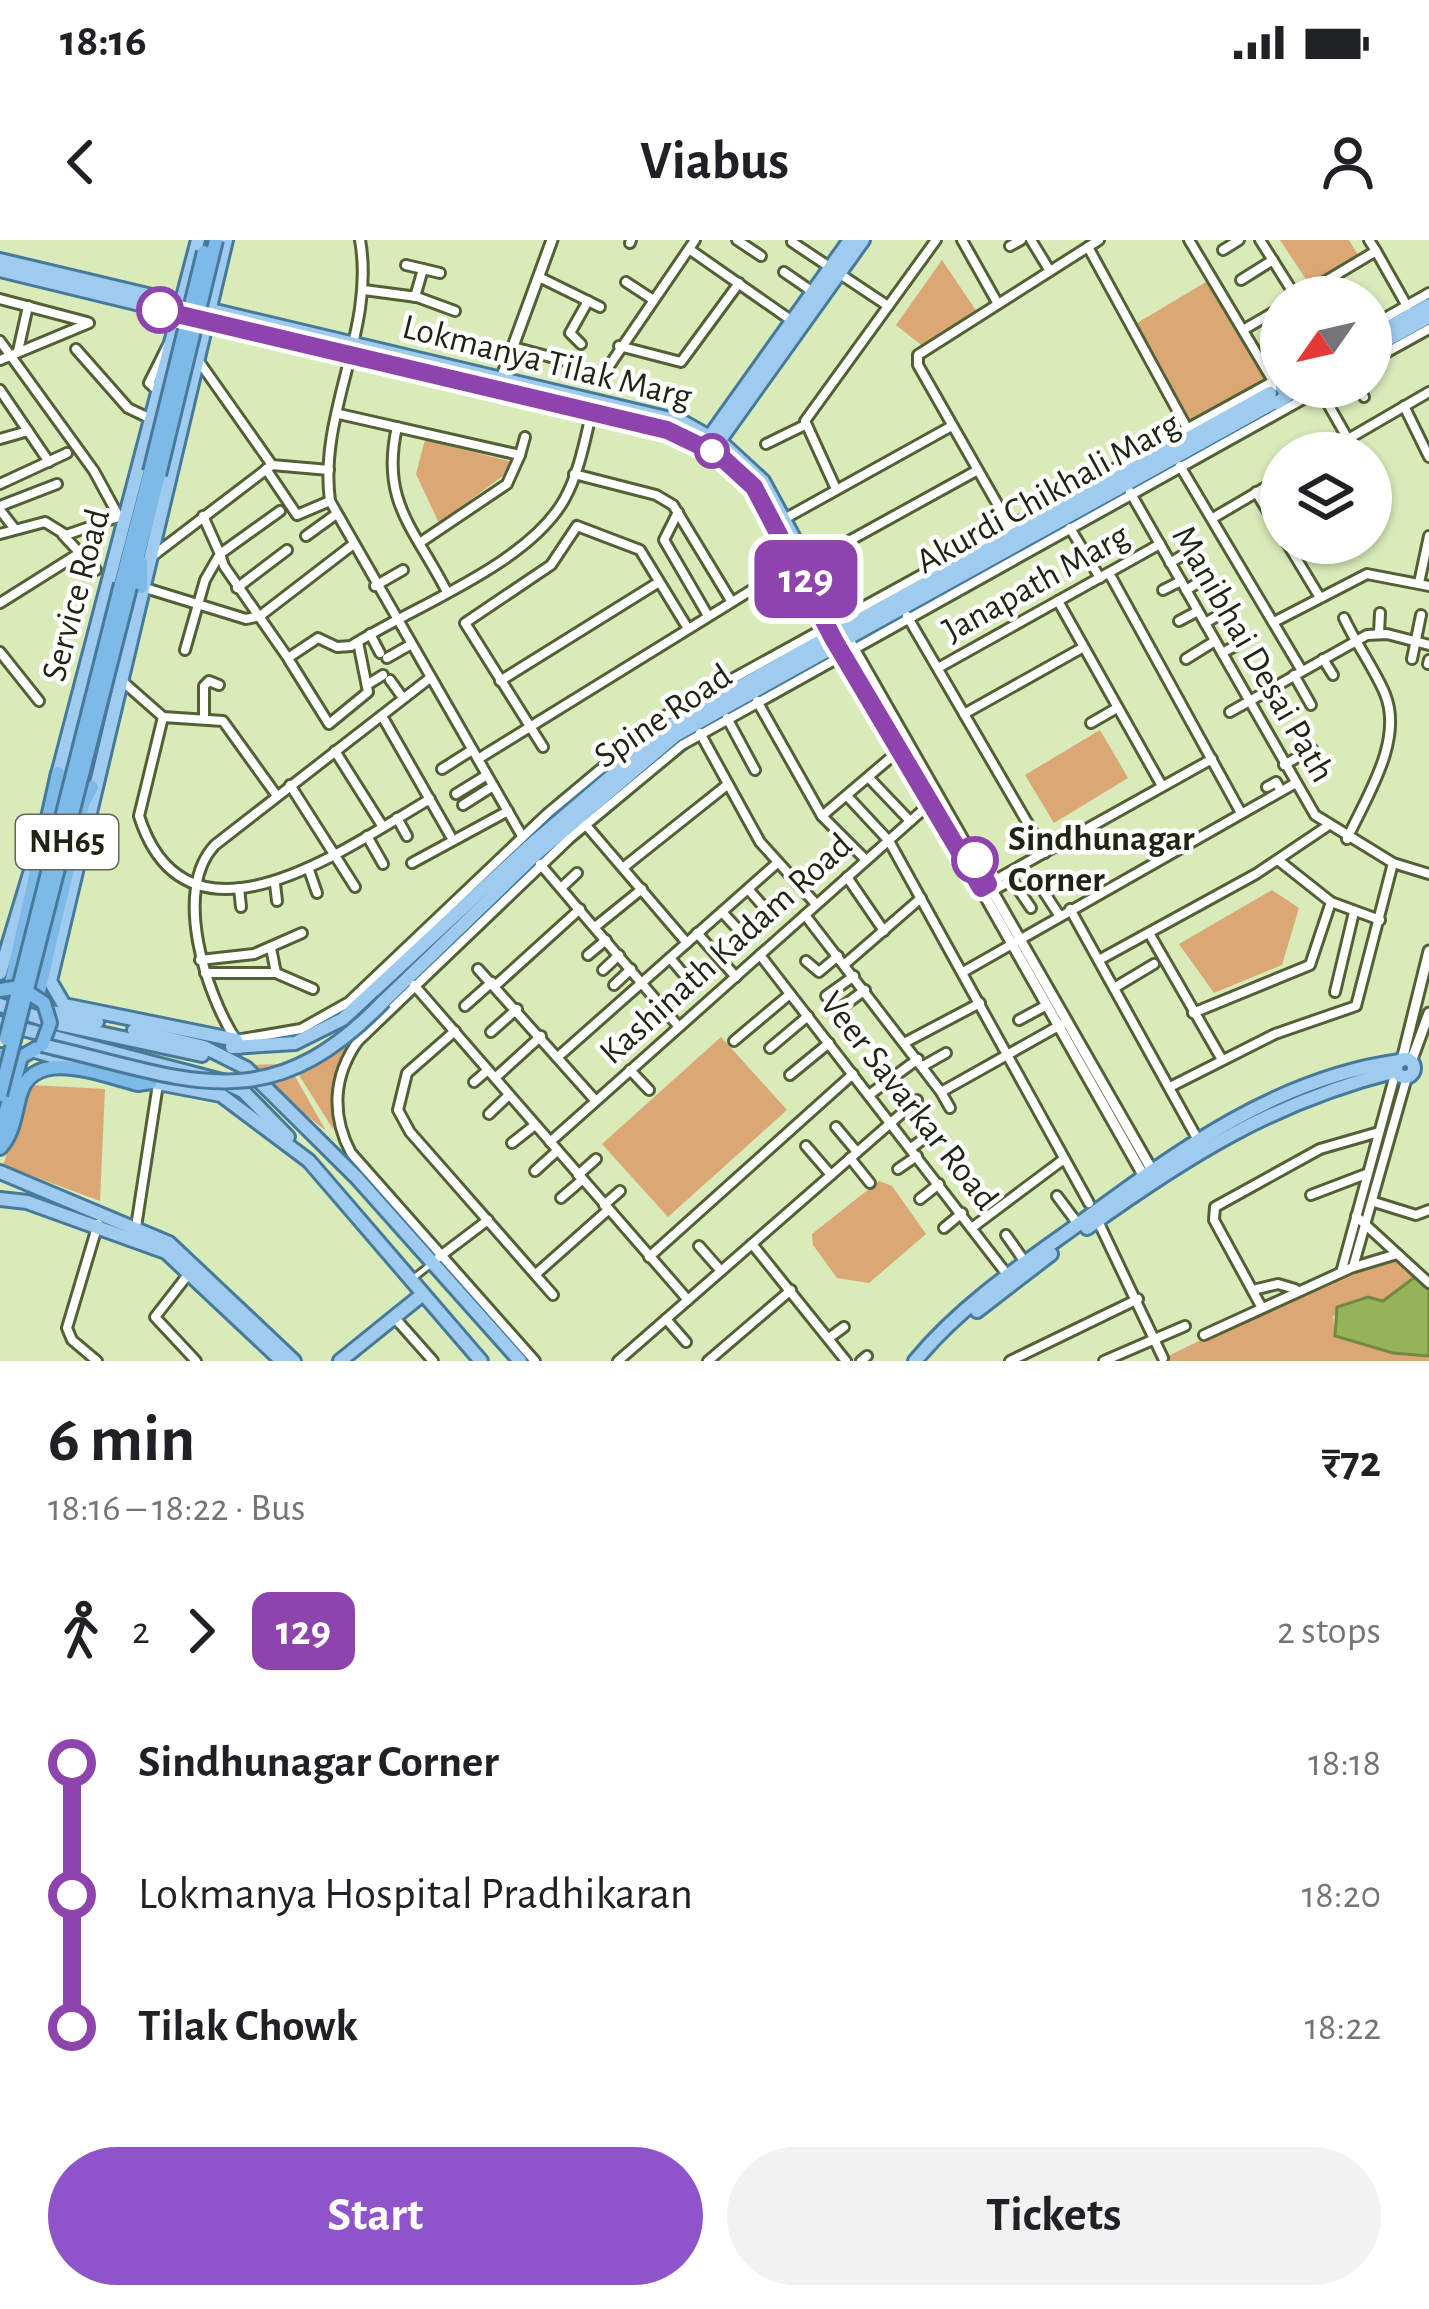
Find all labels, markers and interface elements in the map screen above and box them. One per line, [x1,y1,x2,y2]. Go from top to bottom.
text: 18:16 [60,19,147,64]
icon: back [48,129,114,195]
icon: person [1315,129,1381,195]
text: Viabus [640,135,789,189]
north arrow [1260,276,1392,408]
map controls [1260,276,1392,564]
unlabelled marker [138,288,182,332]
street label: Lokmanya Tilak Marg [399,309,696,415]
street label: Akurdi Chikhali Marg [910,406,1186,580]
button: layers [1260,432,1392,564]
unlabelled marker [696,435,728,467]
street label: Service Road [36,505,116,685]
street label: Janapath Marg [937,517,1135,649]
street label: Manibhai Desai Path [1165,520,1341,788]
line badge: 129 [737,540,875,618]
text: 129 [778,558,834,600]
street label: Spine Road [588,657,738,775]
road number: NH65 [16,815,118,869]
place label: Sindhunagar Corner [1008,821,1195,898]
street label: Kashinath Kadam Road [593,827,859,1071]
marker: Sindhunagar Corner [953,838,997,882]
street label: Veer Savarkar Road [813,985,1005,1217]
text: 6 min [48,1407,195,1473]
text: ₹72 [1322,1440,1381,1485]
text: 18:16 – 18:22 · Bus [48,1489,305,1528]
icon: walk [48,1598,114,1664]
icon: forward [168,1598,234,1664]
text: 129 [276,1610,331,1652]
text: 2 [132,1612,150,1651]
text: 2 stops [1277,1612,1381,1651]
text: Sindhunagar Corner [138,1740,499,1785]
text: 18:18 [1308,1744,1381,1783]
text: Lokmanya Hospital Pradhikaran [138,1872,693,1917]
text: 18:20 [1302,1876,1381,1915]
text: Tilak Chowk [138,2004,358,2049]
text: 18:22 [1305,2008,1381,2047]
button: Start [48,2147,703,2285]
button: Tickets [727,2147,1381,2285]

